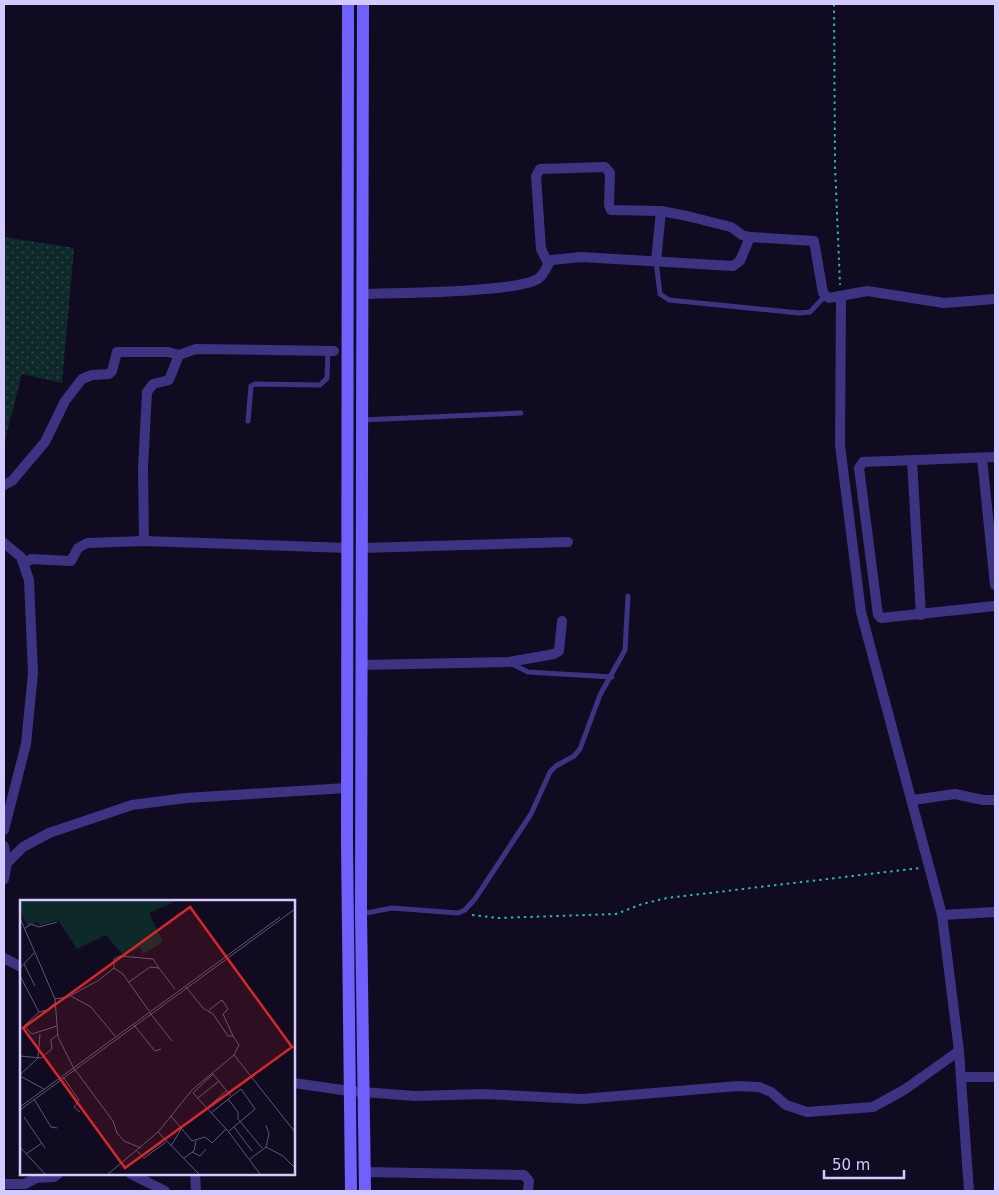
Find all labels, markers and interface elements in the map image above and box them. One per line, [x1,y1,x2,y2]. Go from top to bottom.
inset map [20,900,295,1175]
scale bar [824,1148,904,1180]
text: 50 m [832,1156,870,1174]

